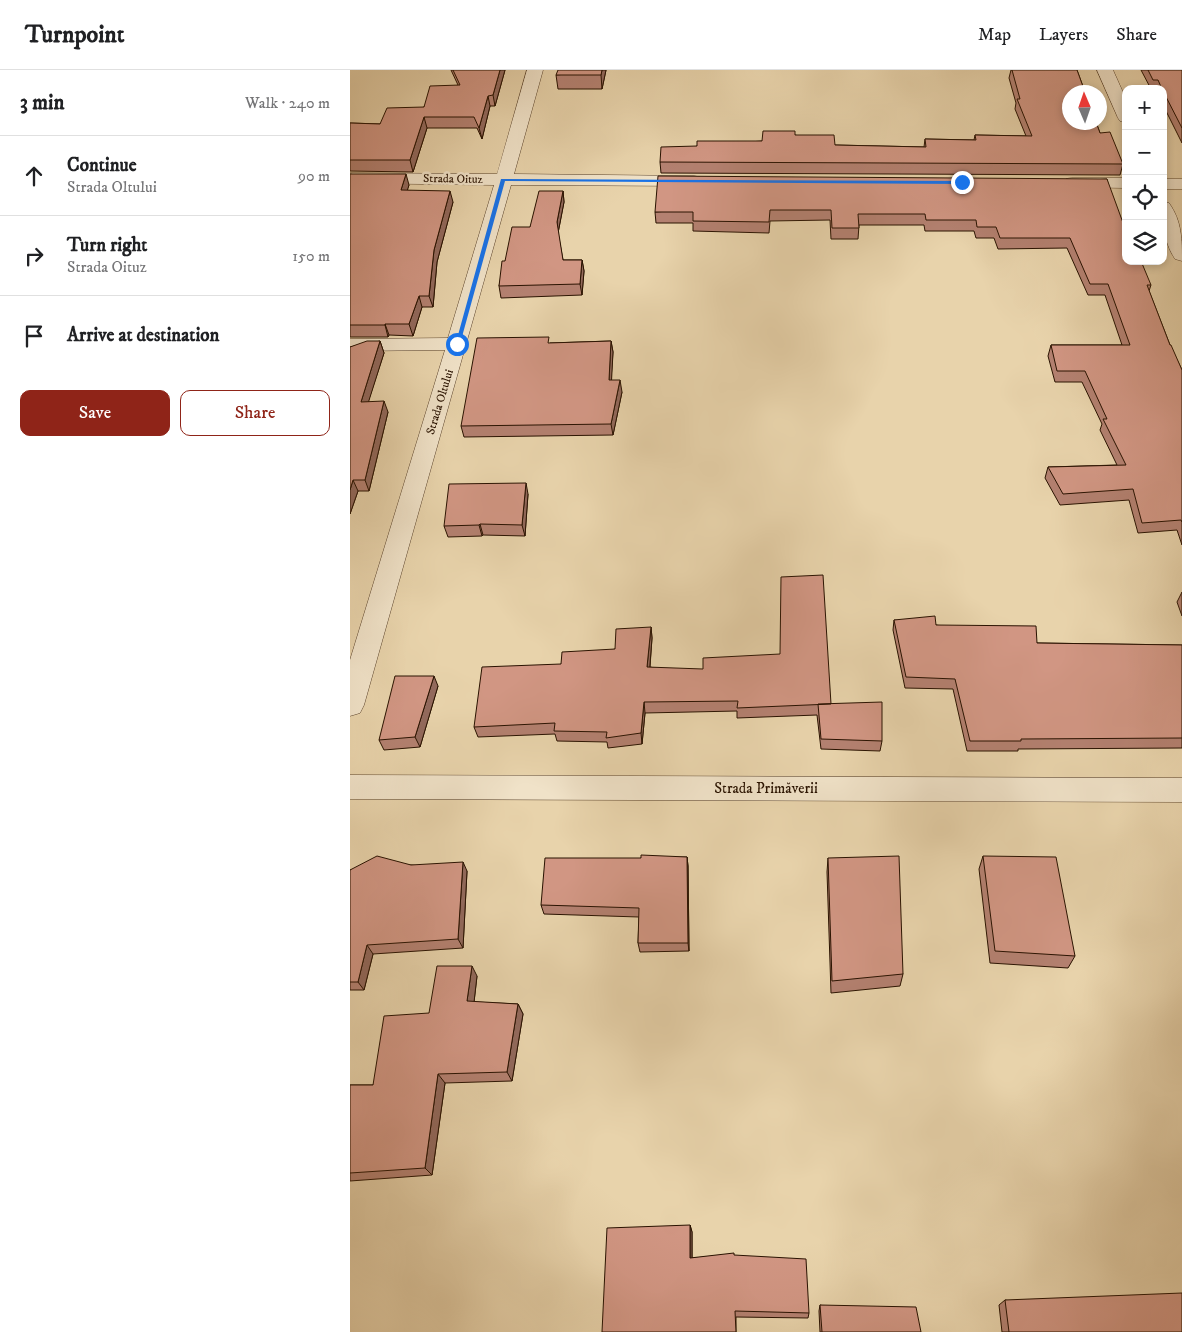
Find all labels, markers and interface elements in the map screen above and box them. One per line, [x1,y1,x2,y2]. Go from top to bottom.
text: Turnpoint [25,20,124,50]
text: Map [978,24,1011,46]
text: Layers [1039,24,1088,46]
text: Share [1116,24,1157,46]
north arrow [1062,85,1107,130]
map controls [1122,85,1167,265]
button: + [1122,85,1167,130]
text: 3 min [20,90,65,116]
text: Walk · 240 m [245,93,330,113]
button: − [1122,130,1167,175]
text: Continue [67,154,137,177]
icon: ahead [20,162,48,190]
text: 90 m [298,166,330,186]
street label: Strada Oituz [423,171,483,187]
route end [951,171,974,194]
button: locate [1122,175,1167,220]
text: Strada Oltului [67,177,157,197]
button: layers [1122,220,1167,265]
text: Turn right [67,234,147,257]
icon: right [20,242,48,270]
text: 150 m [292,246,330,266]
text: Strada Oituz [67,257,147,277]
icon: arrive [20,322,48,350]
text: Arrive at destination [67,324,219,347]
route start [446,333,469,356]
street label: Strada Oltului [423,368,457,436]
button: Save [20,390,170,436]
button: Share [180,390,330,436]
street label: Strada Primăverii [714,779,818,798]

